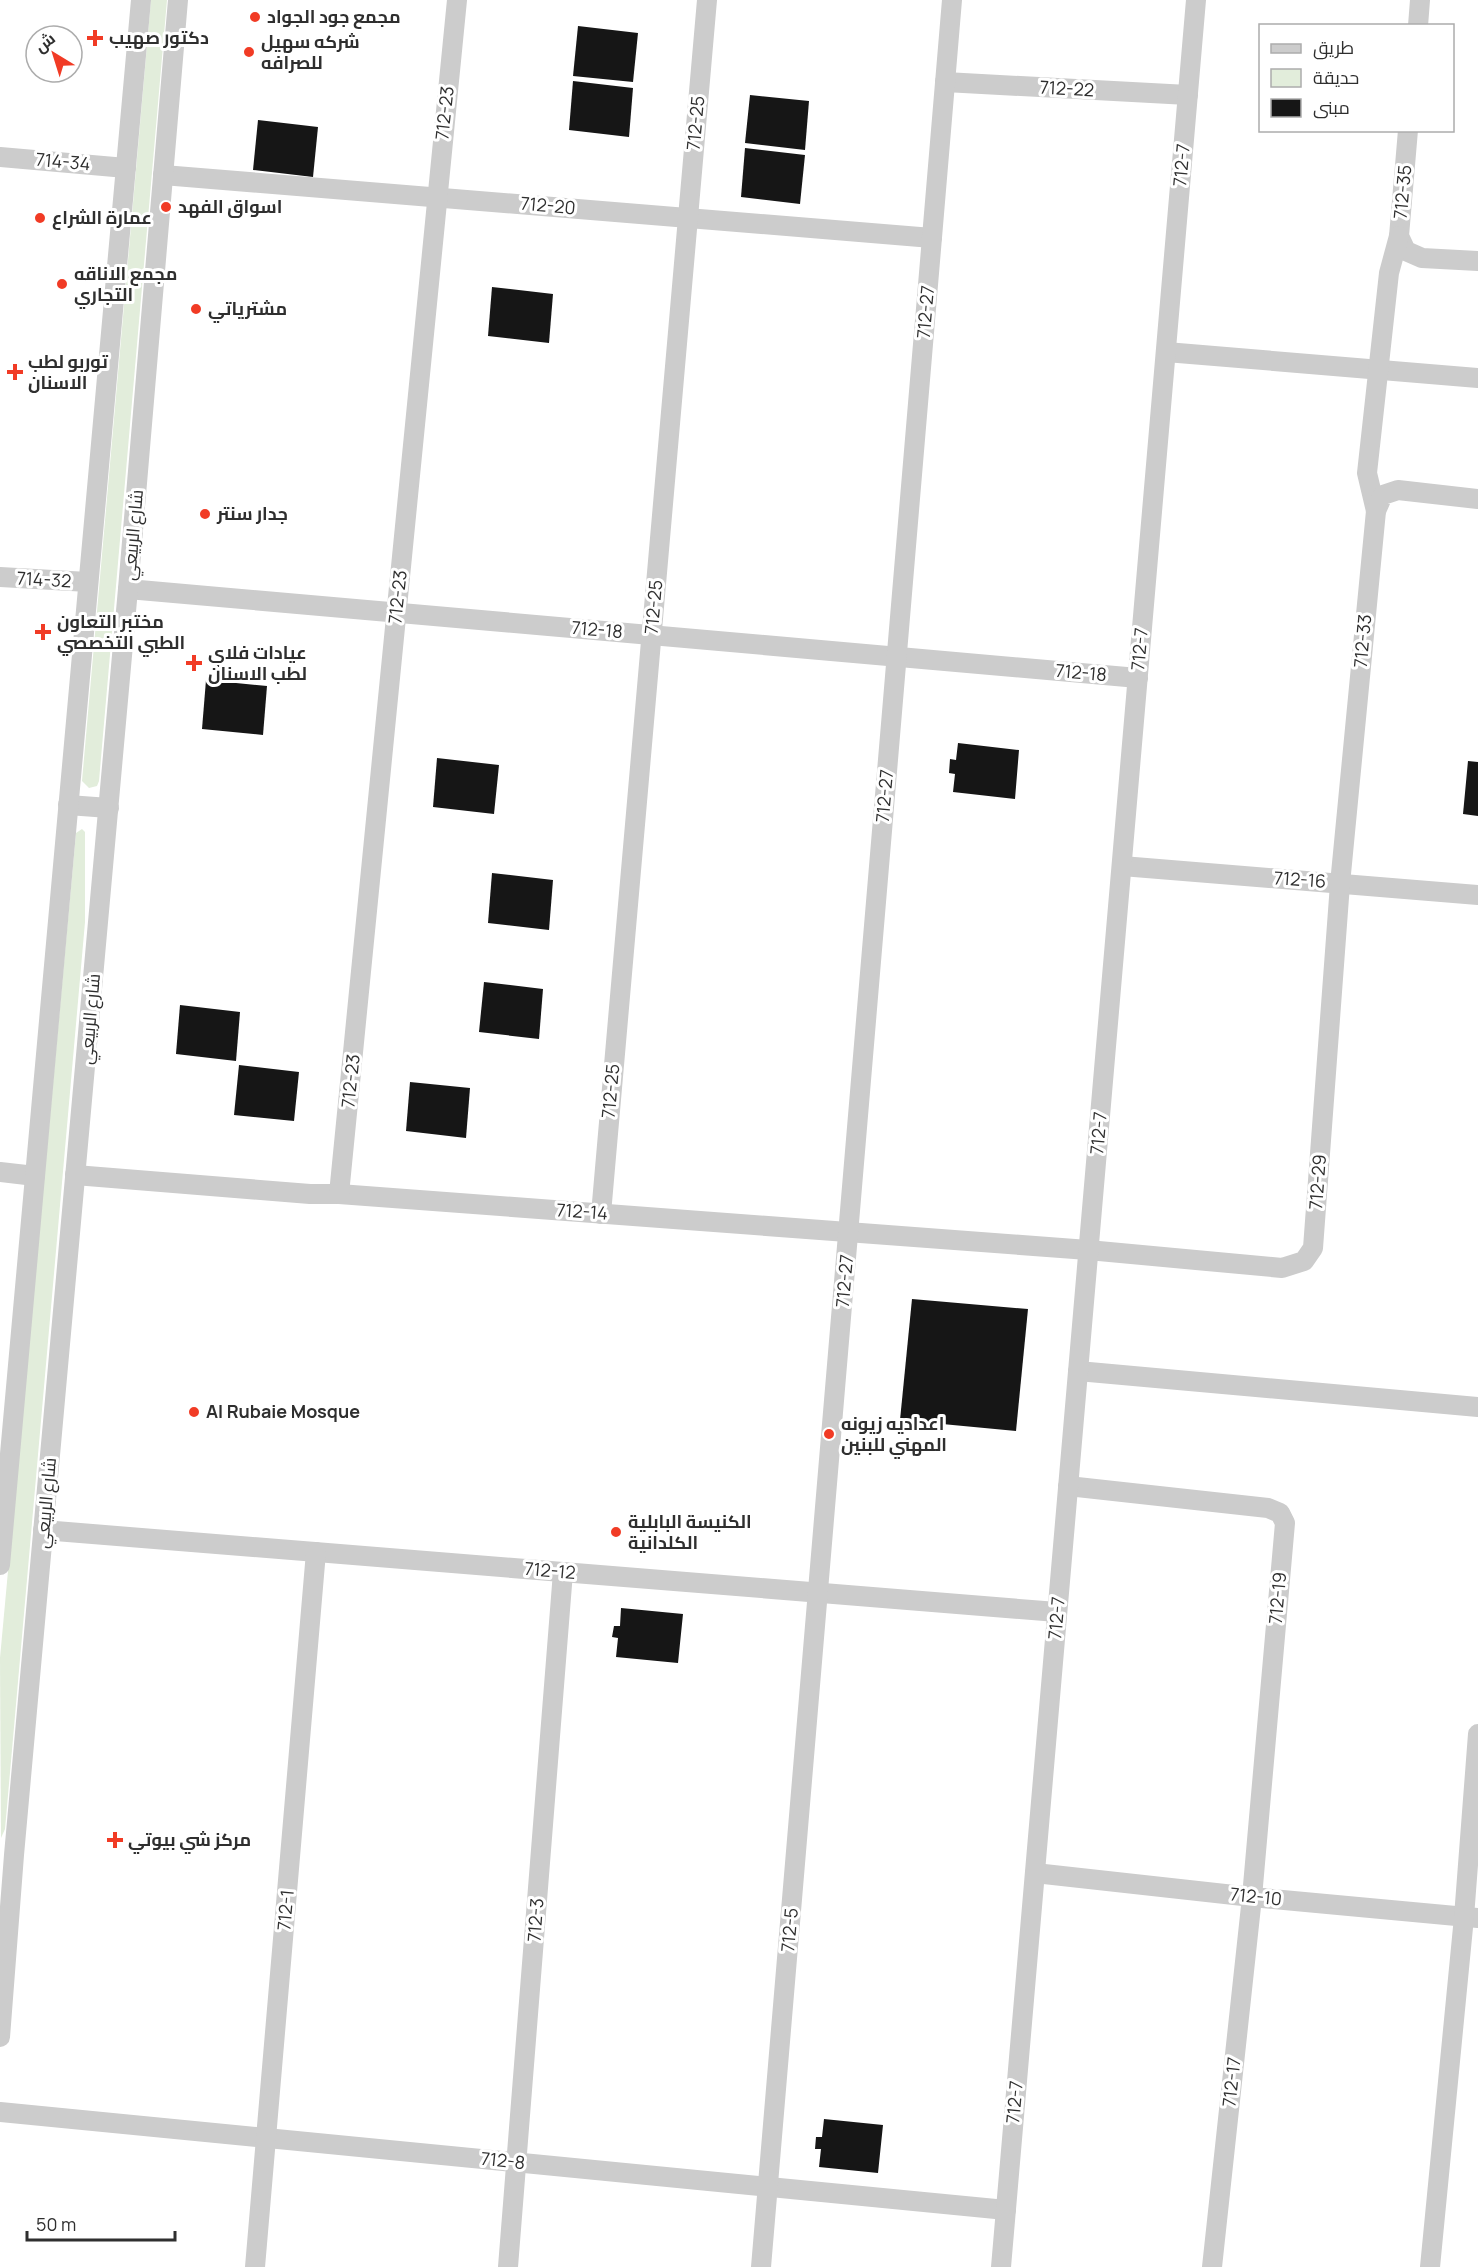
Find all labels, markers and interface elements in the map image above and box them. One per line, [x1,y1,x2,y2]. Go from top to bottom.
place label: مجمع جود الجواد [267,4,401,29]
marker: مجمع جود الجواد [248,10,262,24]
north arrow [24,24,84,84]
legend [1259,24,1454,132]
place label: دكتور صهيب [109,25,209,49]
text: ش [30,27,60,57]
marker: دكتور صهيب [86,29,104,47]
place label: شركه سهيل للصرافه [261,29,360,74]
text: طريق [1313,35,1354,60]
marker: شركه سهيل للصرافه [242,45,256,59]
text: حديقة [1313,65,1359,89]
street label: 712-22 [1039,75,1095,101]
street label: 712-23 [429,85,459,141]
street label: 712-25 [681,95,709,151]
text: مبنى [1313,95,1350,119]
street label: 712-7 [1167,142,1195,187]
street label: 714-34 [35,147,91,175]
street label: 712-35 [1388,164,1416,220]
street label: 712-20 [520,191,577,219]
place label: اسواق الفهد [178,194,282,218]
marker: اسواق الفهد [159,200,173,214]
place label: عمارة الشراع [52,205,152,230]
marker: عمارة الشراع [33,211,47,225]
place label: مجمع الاناقه التجاري [74,261,177,309]
marker: مجمع الاناقه التجاري [55,277,69,291]
street label: 712-27 [911,284,939,339]
place label: مشترياتي [208,296,287,324]
marker: مشترياتي [189,302,203,316]
place label: توربو لطب الاسنان [28,349,108,394]
marker: توربو لطب الاسنان [6,363,24,381]
street label: شارع الربيعي [116,488,151,582]
place label: جدار سنتر [216,501,288,525]
marker: جدار سنتر [198,507,212,521]
street label: 714-32 [16,566,72,592]
street label: 712-23 [382,569,412,625]
street label: 712-25 [639,579,667,635]
place label: مختبر التعاون الطبي التخصصي [57,609,185,658]
street label: 712-33 [1348,613,1376,669]
street label: 712-18 [570,615,624,643]
marker: مختبر التعاون الطبي التخصصي [34,623,52,641]
street label: 712-7 [1125,626,1153,671]
place label: عيادات فلاي لطب الاسنان [208,640,307,685]
marker: عيادات فلاي لطب الاسنان [185,654,203,672]
street label: 712-18 [1054,658,1108,686]
street label: 712-27 [870,768,898,823]
street label: 712-16 [1273,865,1327,893]
street label: شارع الربيعي [73,972,108,1066]
street label: 712-23 [335,1053,365,1109]
street label: 712-25 [596,1063,624,1119]
street label: 712-7 [1084,1110,1112,1155]
street label: 712-29 [1303,1154,1331,1210]
street label: 712-14 [556,1197,609,1225]
street label: 712-27 [830,1253,858,1308]
place label: Al Rubaie Mosque [206,1399,360,1423]
marker: Al Rubaie Mosque [187,1405,201,1419]
place label: اعداديه زيونه المهني للبنين [841,1411,947,1460]
marker: اعداديه زيونه المهني للبنين [822,1427,836,1441]
street label: شارع الربيعي [29,1456,64,1550]
place label: الكنيسة البابلية الكلدانية [628,1509,752,1554]
marker: الكنيسة البابلية الكلدانية [609,1525,623,1539]
street label: 712-12 [524,1556,577,1584]
street label: 712-19 [1263,1571,1291,1625]
street label: 712-7 [1042,1595,1070,1640]
place label: مركز شي بيوتي [128,1827,251,1855]
marker: مركز شي بيوتي [106,1831,124,1849]
street label: 712-10 [1229,1881,1283,1911]
street label: 712-1 [271,1888,299,1931]
street label: 712-3 [522,1897,549,1943]
street label: 712-5 [775,1907,803,1953]
street label: 712-17 [1216,2056,1246,2108]
street label: 712-7 [1000,2079,1028,2124]
street label: 712-8 [480,2146,526,2174]
scale bar [27,2204,176,2242]
text: 50 m [36,2212,76,2236]

